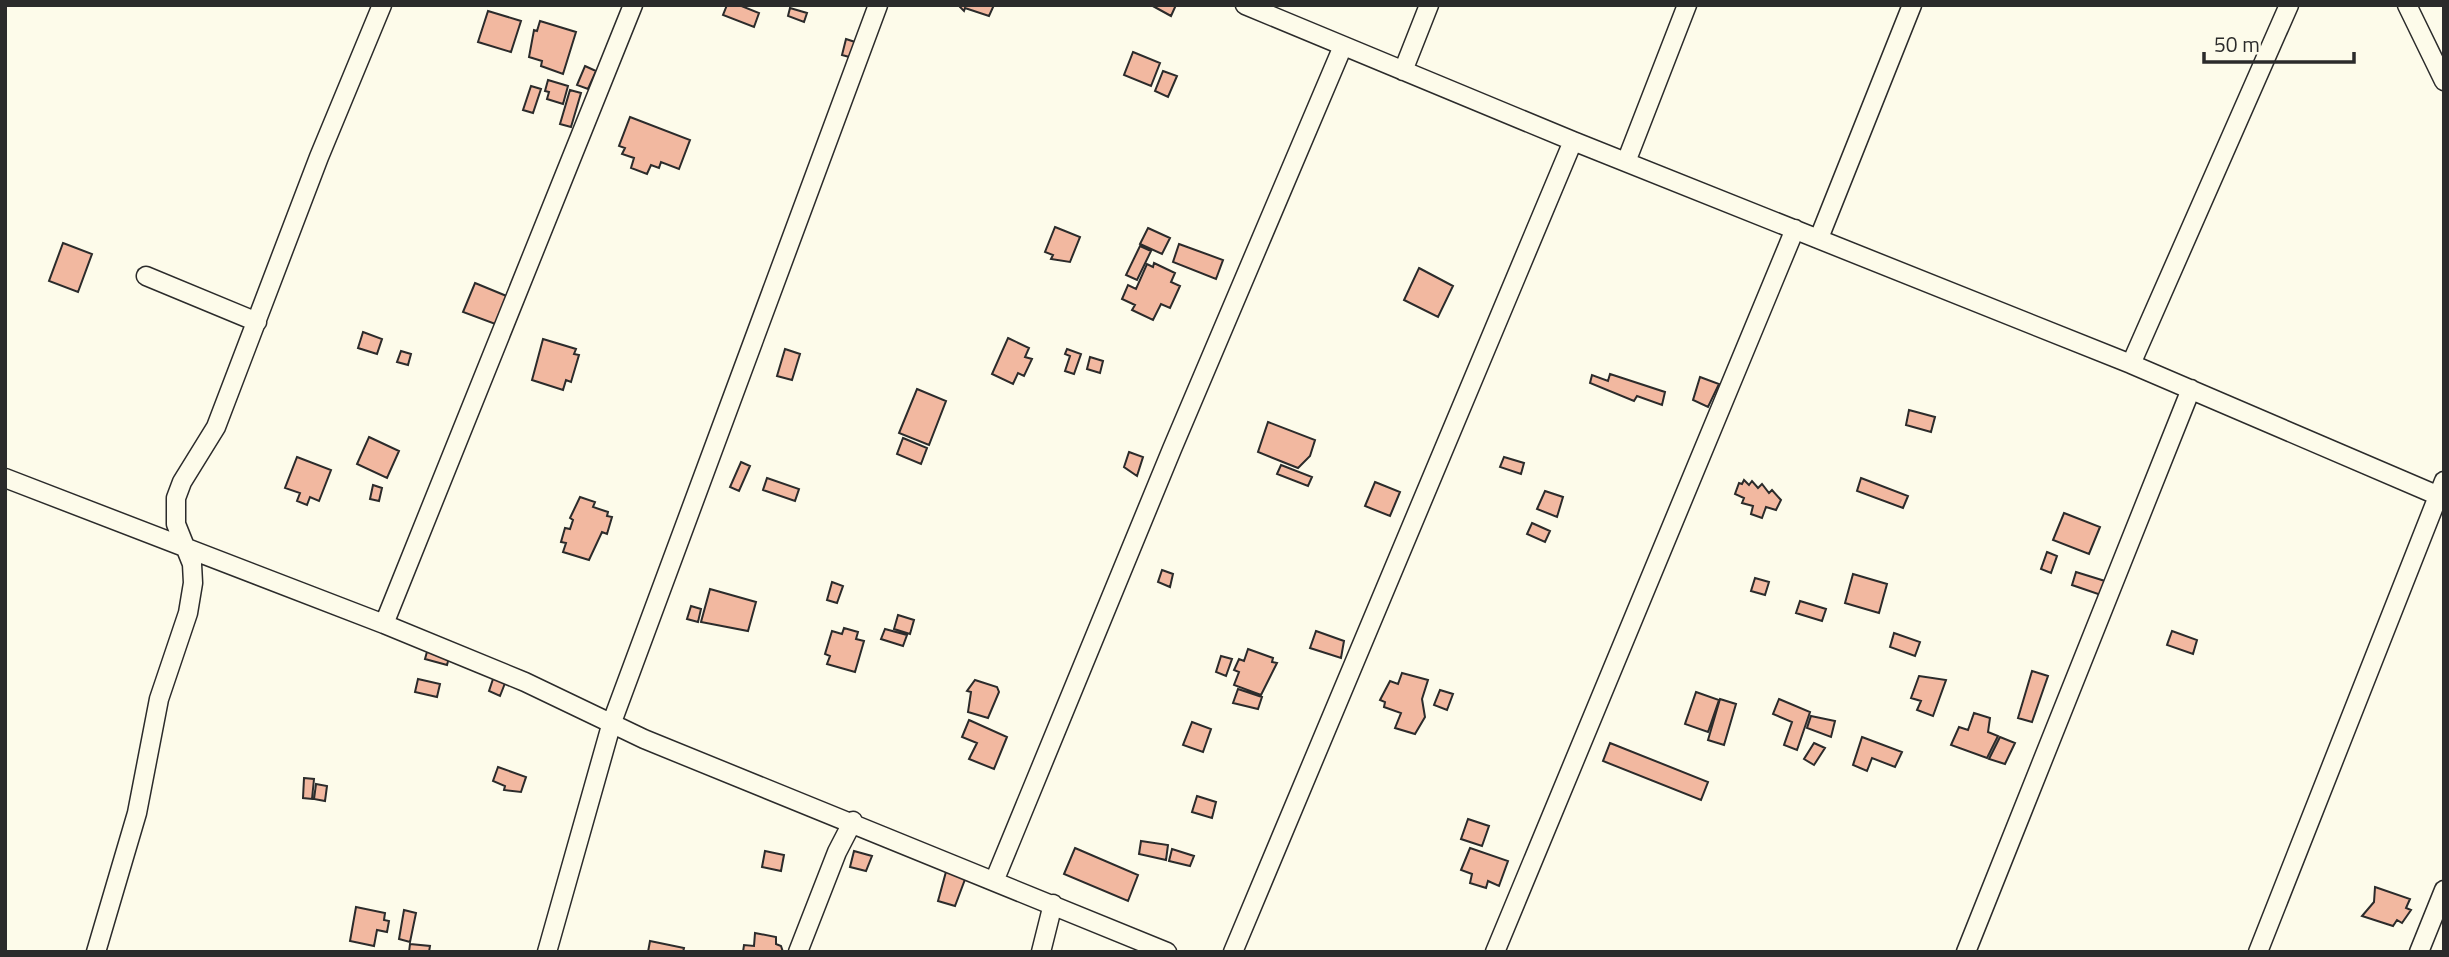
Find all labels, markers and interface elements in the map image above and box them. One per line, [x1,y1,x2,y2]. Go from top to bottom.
scale bar [2204,21,2354,65]
text: 50 m [2214,28,2260,60]

